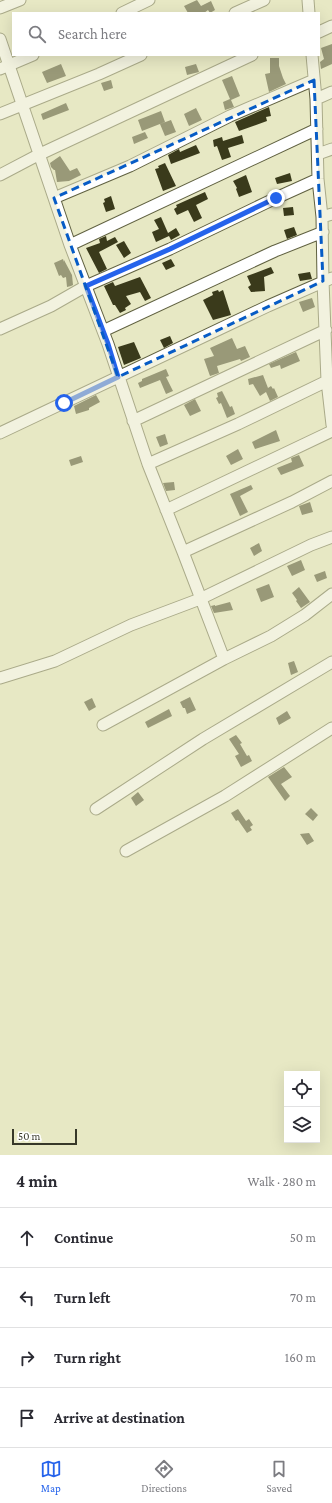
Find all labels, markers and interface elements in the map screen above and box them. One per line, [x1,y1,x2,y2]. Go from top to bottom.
search box [12,12,320,56]
icon: search [26,23,48,45]
text: Search here [58,26,127,42]
route end [267,189,285,207]
route start [55,394,73,412]
map controls [284,1071,320,1143]
button: locate [284,1071,320,1107]
button: layers [284,1107,320,1143]
scale bar [12,1127,77,1146]
text: 50 m [18,1130,40,1142]
text: 4 min [16,1172,58,1191]
text: Walk · 280 m [248,1174,316,1189]
icon: ahead [16,1227,38,1249]
text: Continue [54,1230,113,1246]
text: 50 m [290,1230,316,1245]
icon: left [16,1287,38,1309]
text: Turn left [54,1290,110,1306]
text: 70 m [290,1290,316,1305]
icon: right [16,1347,38,1369]
text: Turn right [54,1350,121,1366]
text: 160 m [285,1350,316,1365]
icon: arrive [16,1407,38,1429]
text: Arrive at destination [54,1410,185,1426]
tab: Map [40,1458,62,1494]
tab: Directions [141,1458,187,1494]
tab: Saved [266,1458,292,1494]

